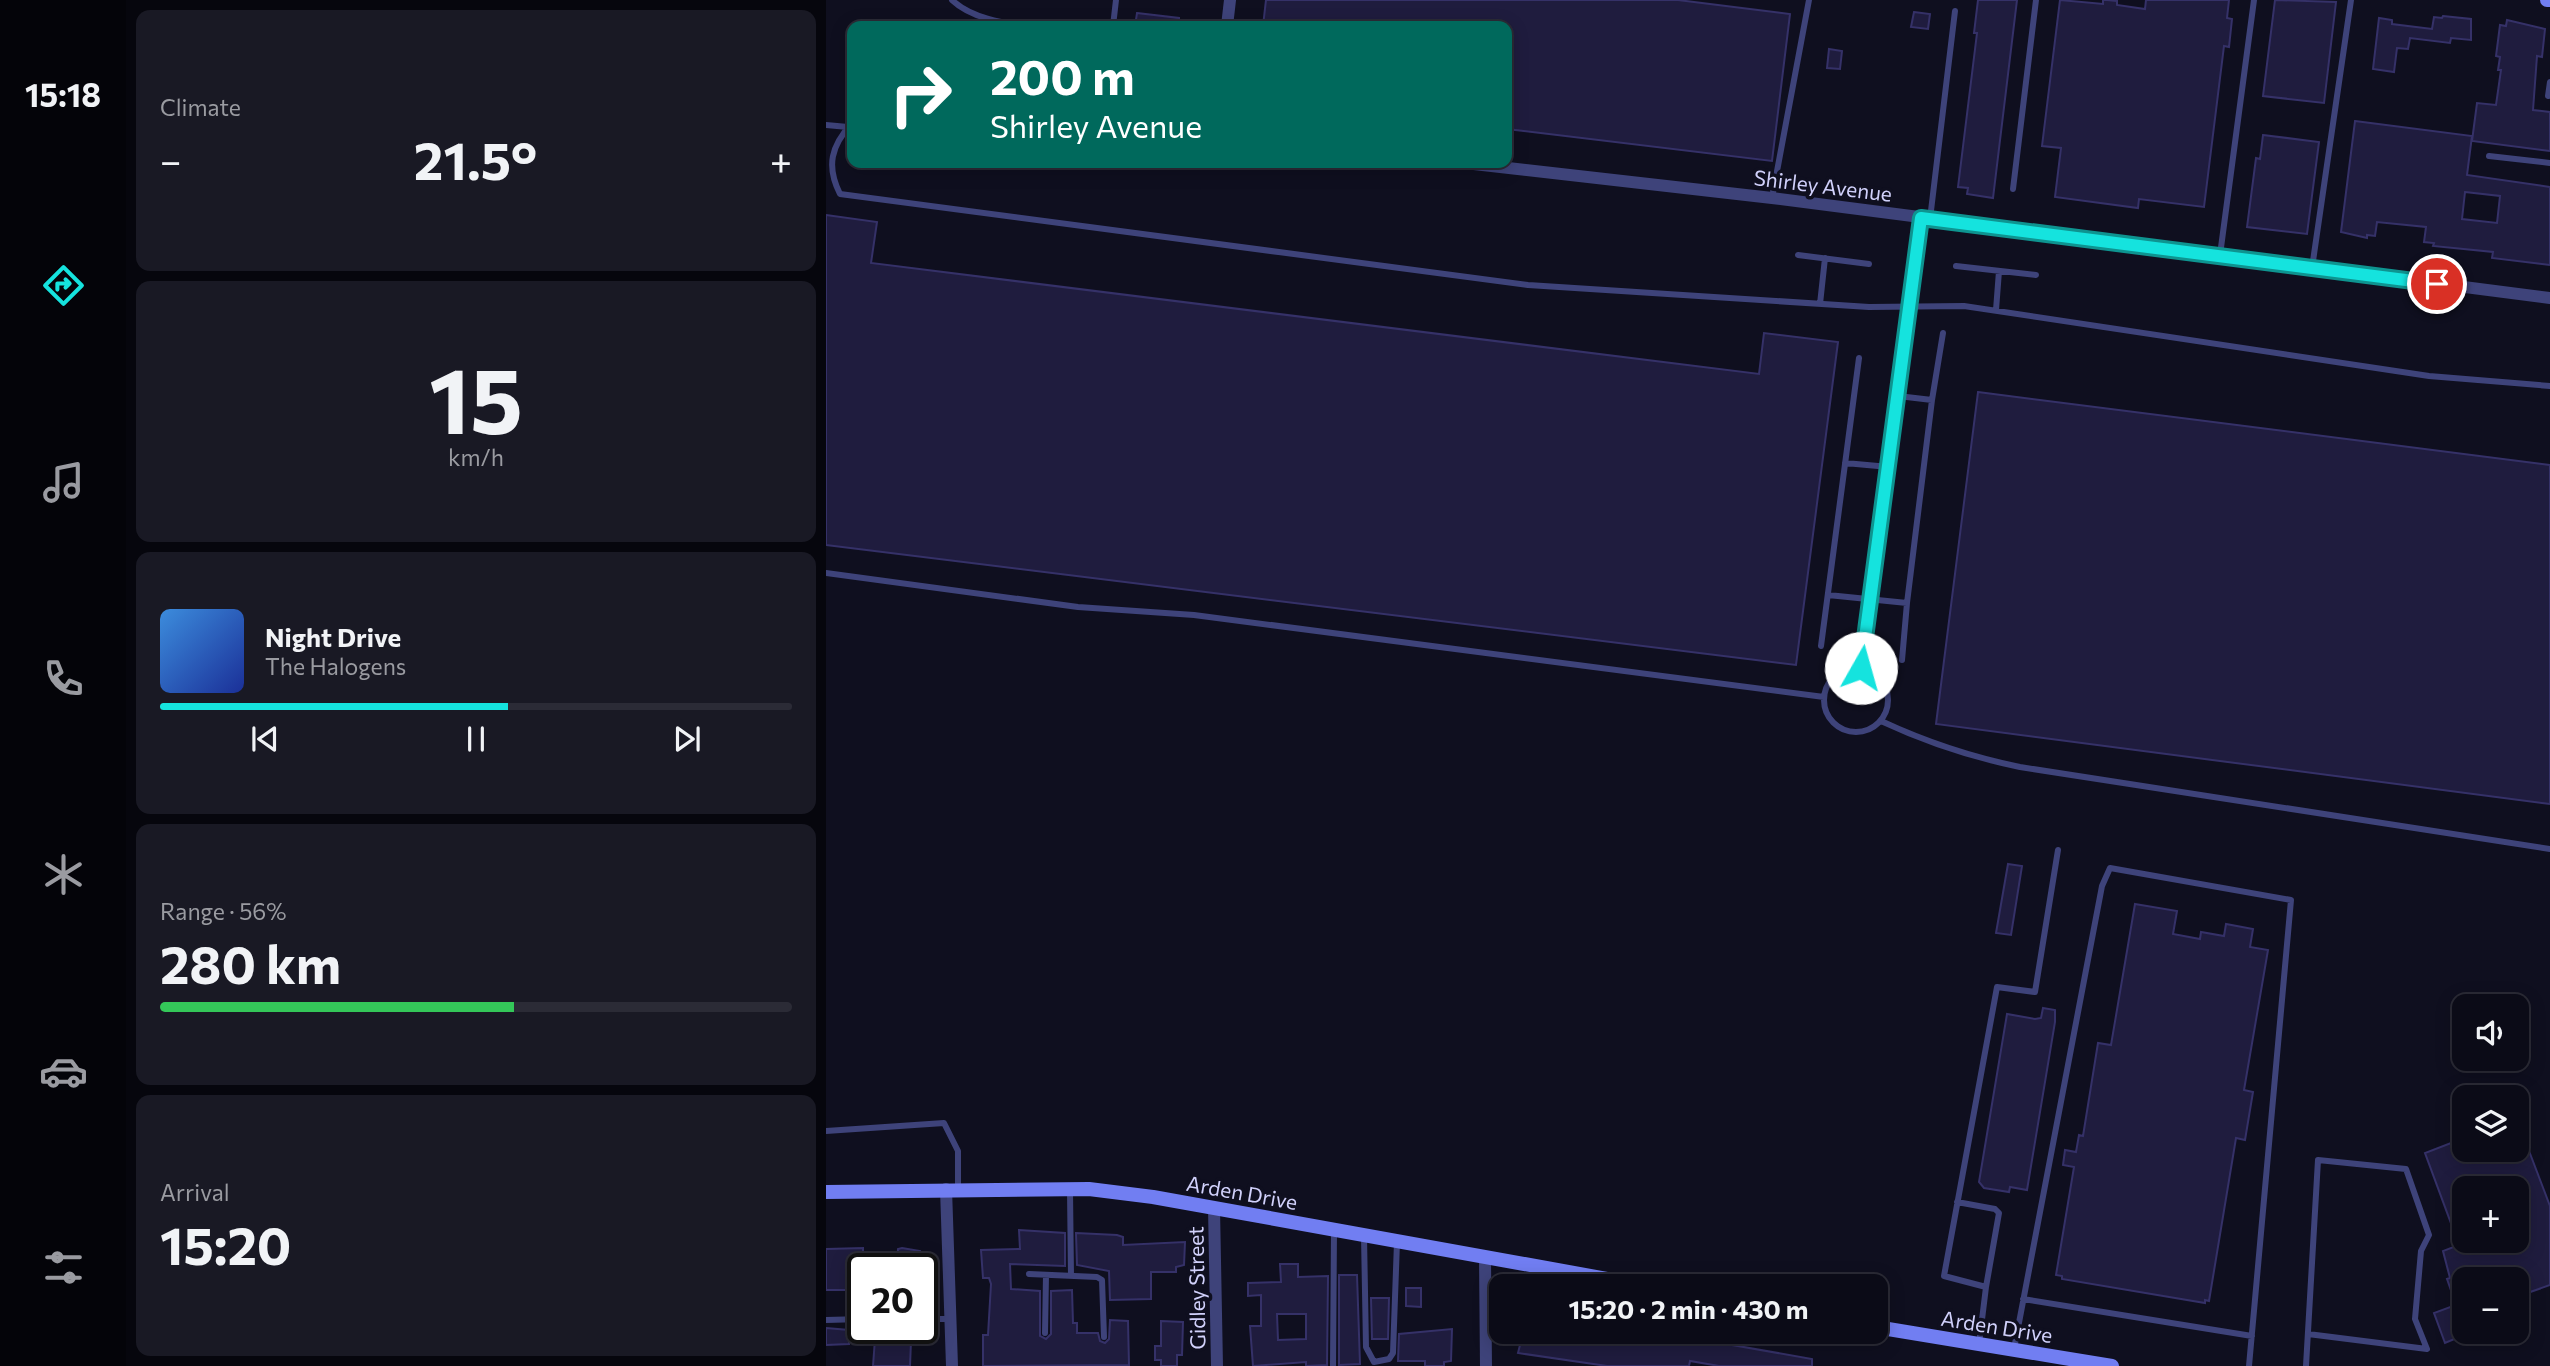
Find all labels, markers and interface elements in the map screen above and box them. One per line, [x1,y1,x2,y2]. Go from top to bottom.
text: 200 m [990,45,1135,105]
icon: right [875,49,966,140]
text: 15:18 [25,74,101,114]
text: Climate [160,93,241,121]
text: Shirley Avenue [990,105,1202,145]
text: 21.5° [414,127,537,191]
text: − [160,136,182,183]
text: + [770,136,792,183]
street label: Shirley Avenue [1752,164,1894,206]
pin [2407,254,2467,314]
icon: directions [39,261,88,310]
icon: arrive [2418,265,2456,303]
text: 15 [429,341,523,453]
text: km/h [448,443,504,471]
icon: music [39,458,88,507]
text: Night Drive [265,621,401,652]
position arrow [1824,631,1898,705]
text: The Halogens [265,652,406,680]
icon: phone [39,654,88,703]
icon: previous [246,720,284,758]
icon: pause [457,720,495,758]
icon: next [668,720,706,758]
icon: climate [39,850,88,899]
text: Range · 56% [160,897,287,925]
text: 280 km [160,931,341,995]
map controls [2452,994,2529,1344]
button: sound [2452,994,2529,1071]
icon: car [39,1047,88,1096]
button: layers [2452,1085,2529,1162]
street label: Arden Drive [1184,1170,1300,1214]
button: + [2452,1176,2529,1253]
text: Arrival [160,1178,230,1206]
text: 15:20 [160,1212,291,1276]
street label: Gidley Street [1182,1226,1210,1350]
icon: filters [39,1243,88,1292]
speed limit sign: 20 [847,1253,938,1344]
button: − [2452,1267,2529,1344]
text: 15:20 · 2 min · 430 m [1568,1293,1809,1324]
street label: Arden Drive [1939,1305,2055,1347]

